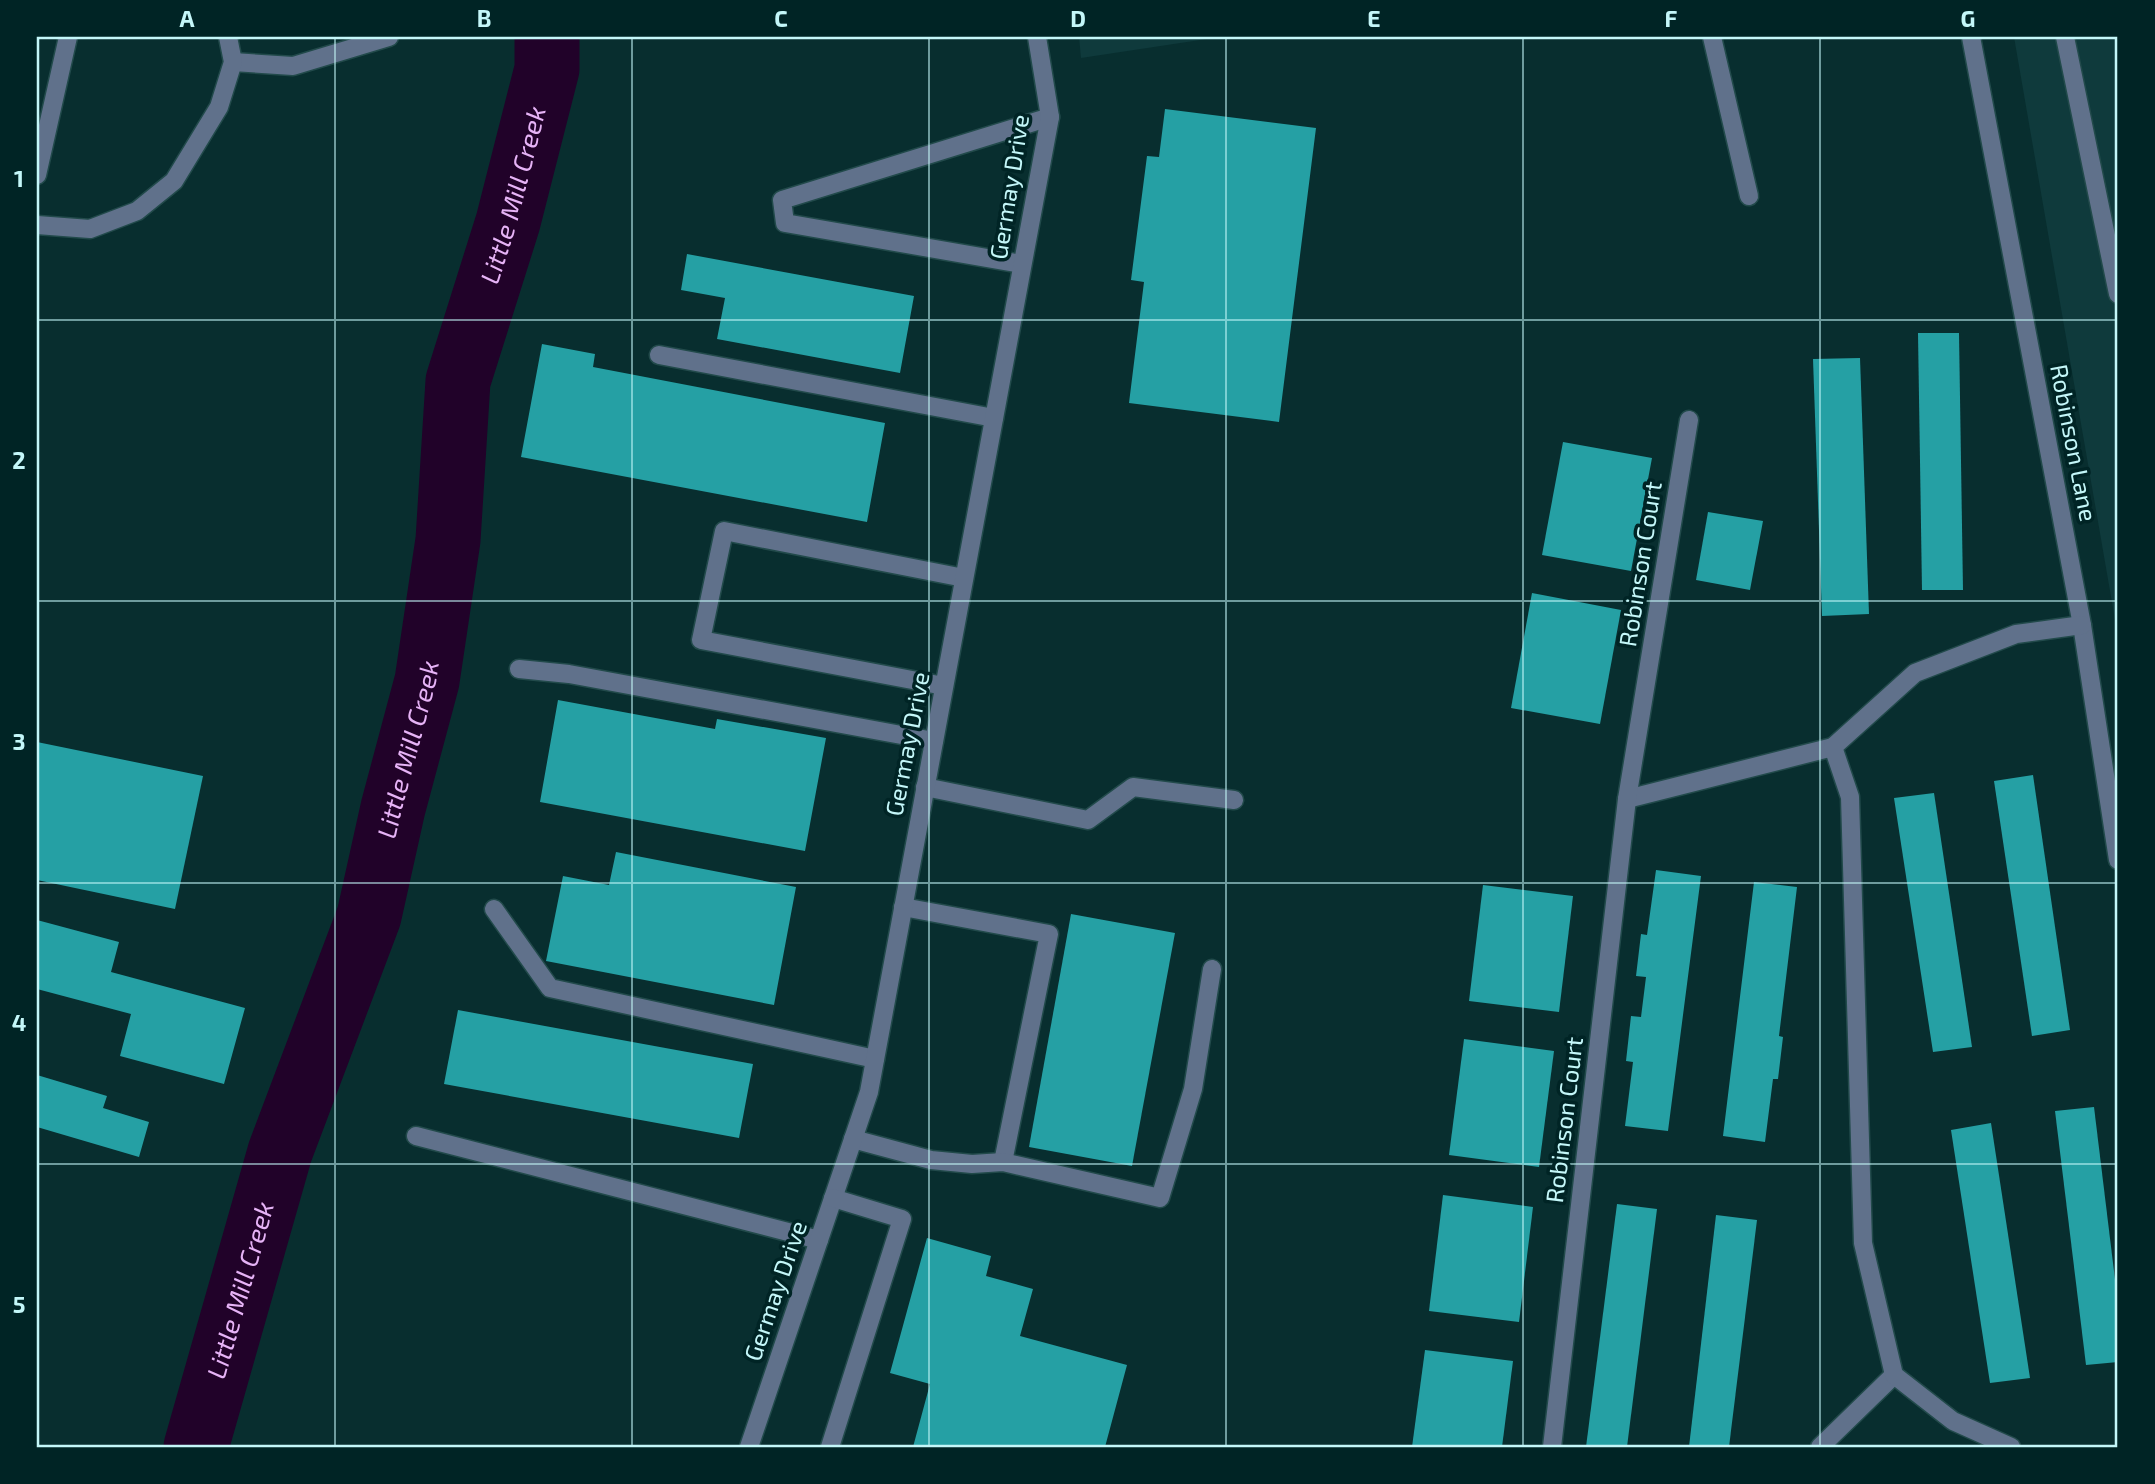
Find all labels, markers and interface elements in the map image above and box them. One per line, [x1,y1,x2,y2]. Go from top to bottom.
text: A [179,4,195,32]
text: B [477,4,491,32]
text: C [774,4,788,32]
text: D [1070,4,1086,32]
text: E [1367,4,1381,32]
text: F [1665,4,1678,32]
text: G [1961,4,1975,32]
water label: Little Mill Creek [473,103,551,287]
street label: Germay Drive [983,112,1034,261]
text: 1 [14,164,24,192]
street label: Robinson Lane [2045,362,2104,524]
text: 2 [12,446,26,474]
street label: Robinson Court [1612,479,1667,648]
water label: Little Mill Creek [370,658,444,841]
street label: Germay Drive [878,669,935,818]
text: 3 [12,727,26,755]
text: 4 [12,1008,26,1036]
street label: Robinson Court [1539,1035,1588,1204]
water label: Little Mill Creek [199,1198,279,1382]
street label: Germay Drive [737,1217,812,1364]
text: 5 [13,1290,25,1318]

